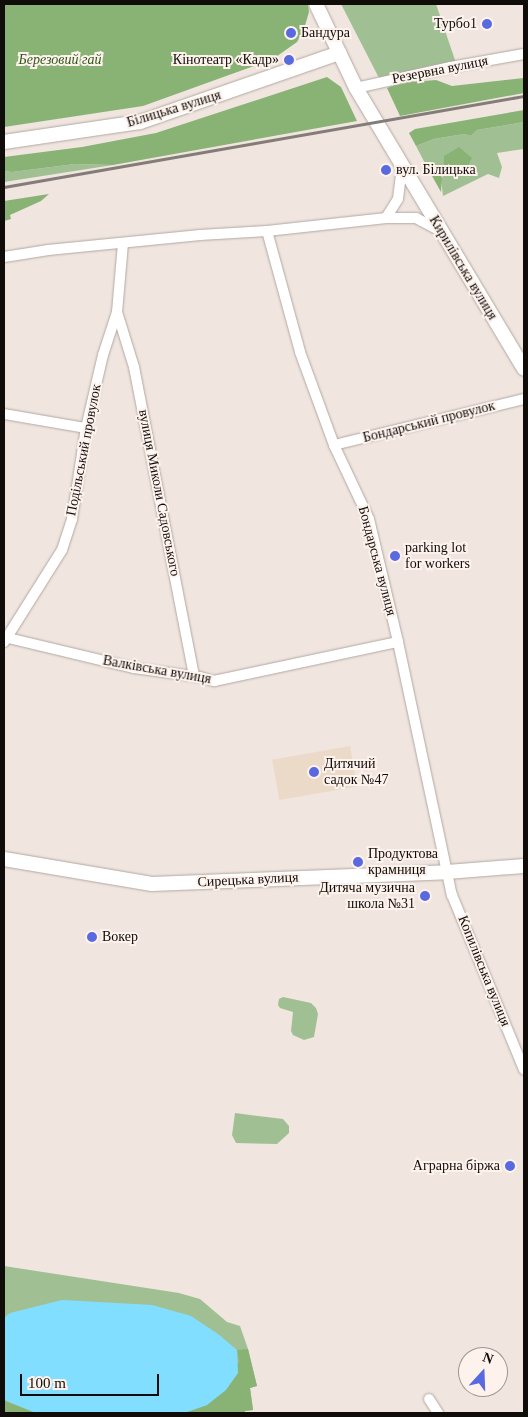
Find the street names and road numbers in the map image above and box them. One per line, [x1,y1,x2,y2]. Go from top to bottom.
street label: Резервна вулиця [391,52,489,88]
street label: Білицька вулиця [125,87,223,131]
street label: Кирилівська вулиця [425,213,501,323]
street label: Подільський провулок [63,383,105,517]
street label: Бондарський провулок [361,397,497,447]
street label: вулиця Миколи Садовського [135,408,183,578]
street label: Бондарська вулиця [354,504,400,618]
street label: Валківська вулиця [102,652,212,688]
street label: Сирецька вулиця [197,869,299,891]
street label: Копилівська вулиця [454,913,514,1029]

